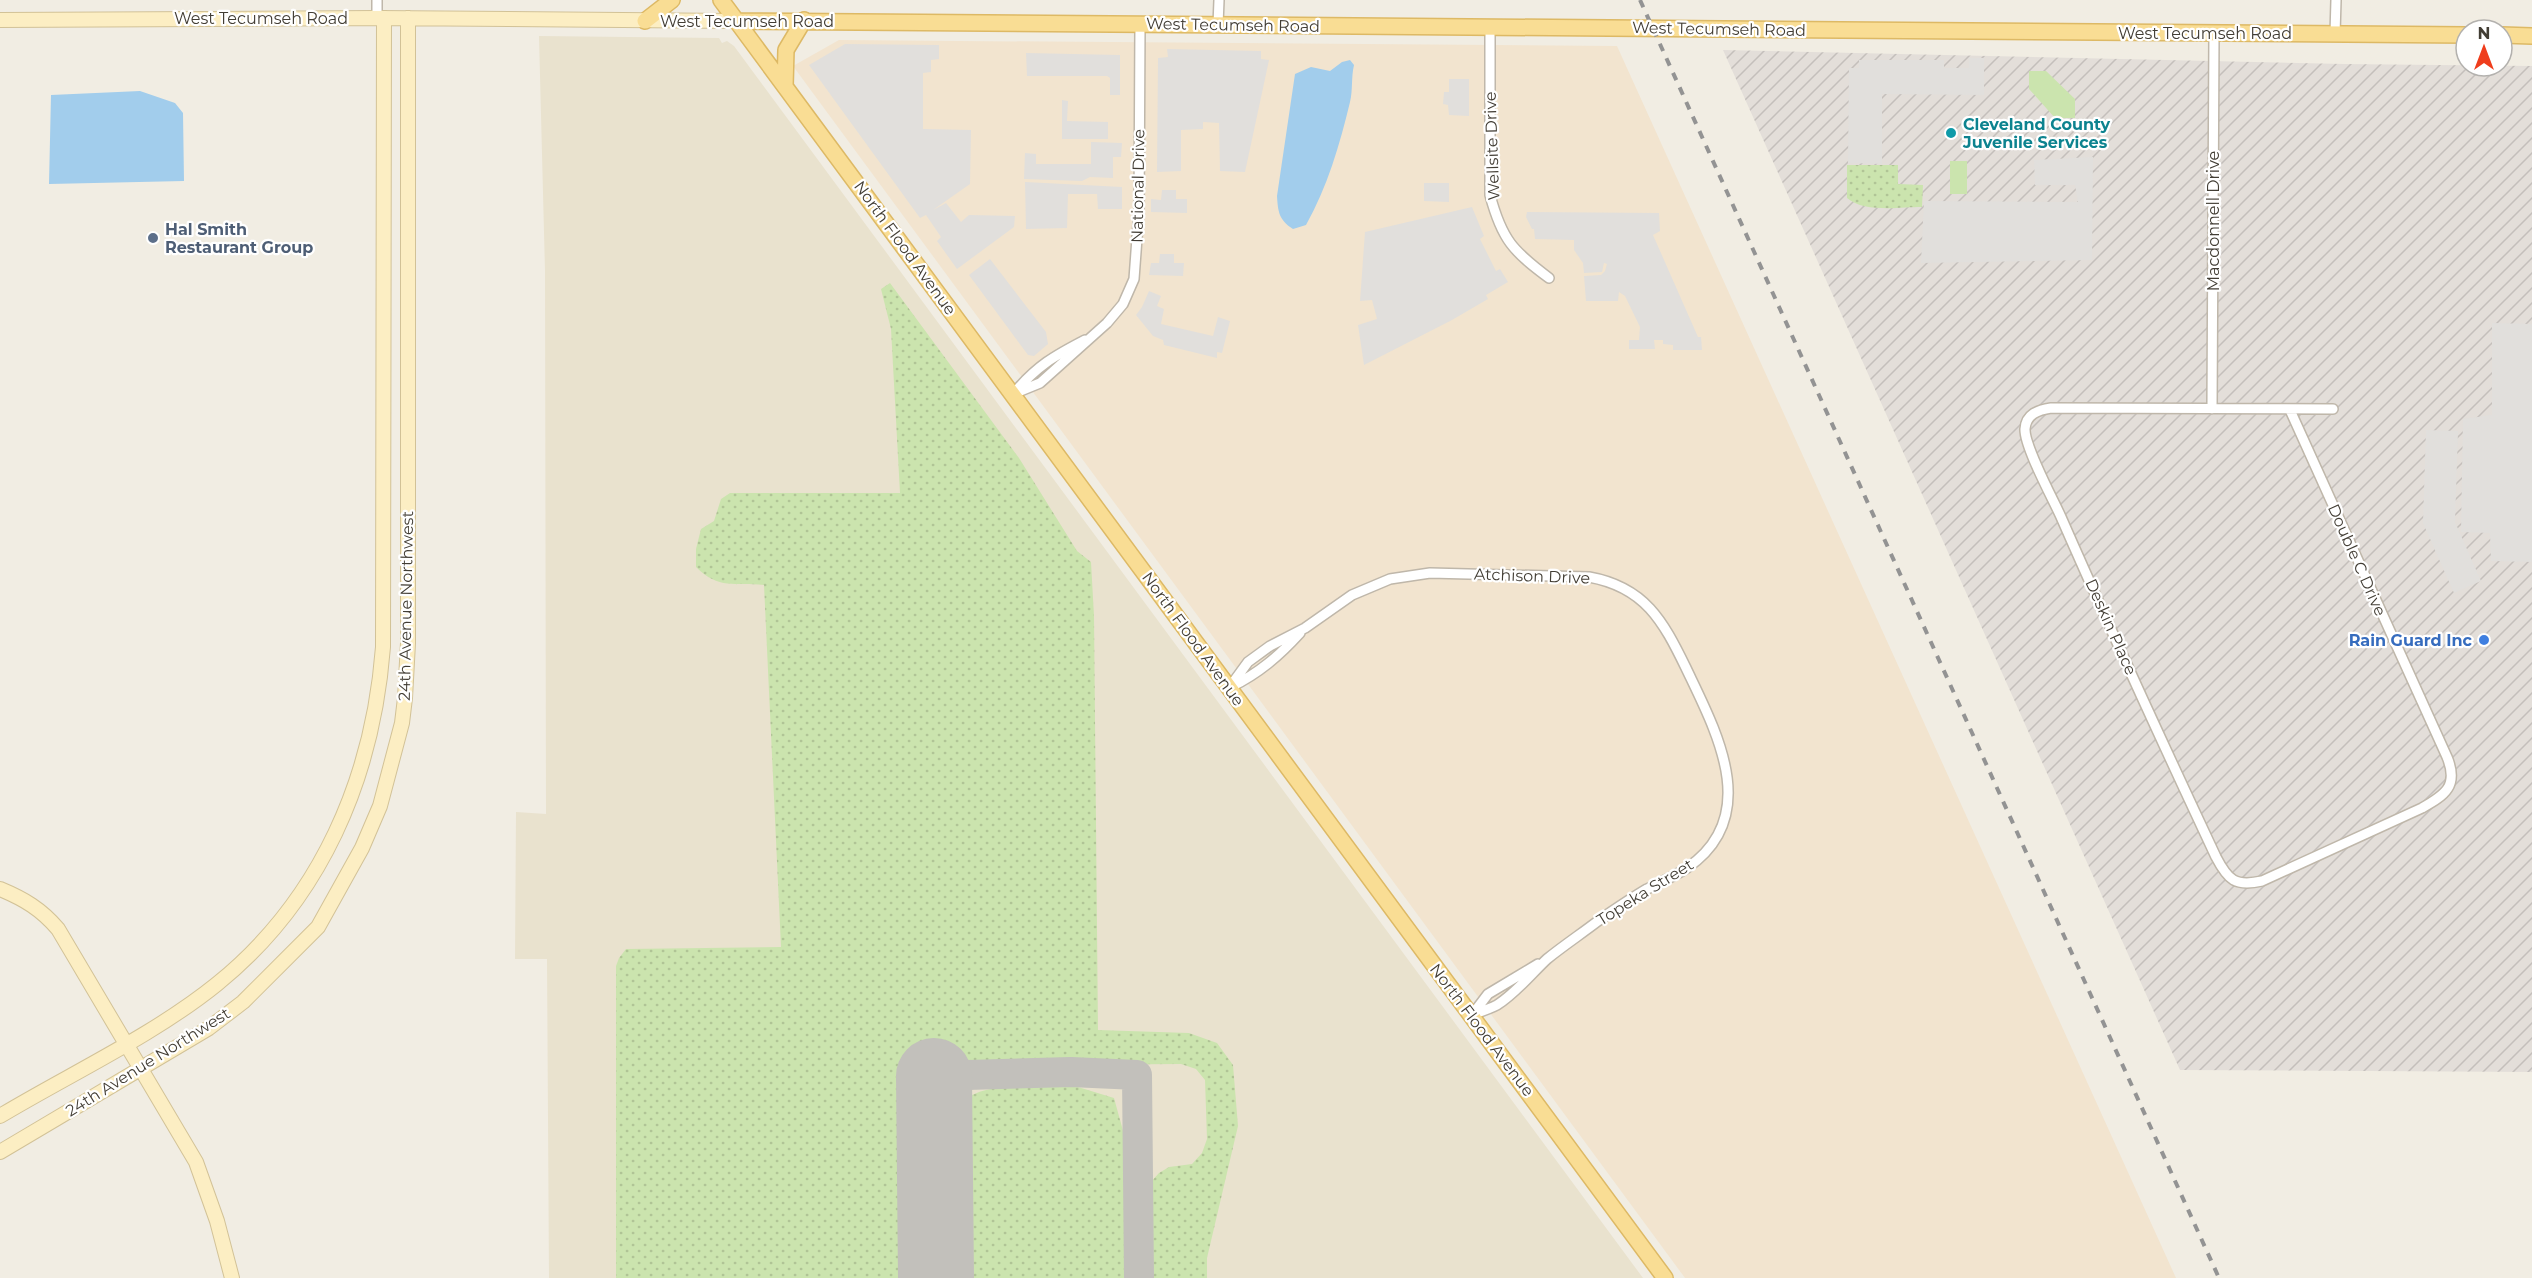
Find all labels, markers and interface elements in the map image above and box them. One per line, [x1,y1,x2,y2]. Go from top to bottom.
street label: West Tecumseh Road [174,9,348,28]
street label: West Tecumseh Road [660,12,834,31]
street label: West Tecumseh Road [1146,14,1320,36]
street label: West Tecumseh Road [1632,18,1806,40]
north arrow [2454,18,2514,78]
street label: West Tecumseh Road [2118,24,2292,43]
text: N [2478,24,2490,43]
street label: Wellsite Drive [1481,91,1503,201]
place label: Cleveland County Juvenile Services [1962,115,2111,152]
marker: Cleveland County Juvenile Services [1944,126,1958,140]
street label: National Drive [1128,129,1148,243]
street label: Macdonnell Drive [2204,151,2223,291]
street label: North Flood Avenue [850,177,960,319]
place label: Hal Smith Restaurant Group [165,220,313,257]
marker: Hal Smith Restaurant Group [146,231,160,245]
street label: Double C Drive [2324,501,2390,619]
street label: 24th Avenue Northwest [395,510,417,701]
street label: Atchison Drive [1474,564,1590,588]
street label: North Flood Avenue [1138,568,1248,710]
street label: Deskin Place [2081,576,2141,678]
place label: Rain Guard Inc [2349,631,2473,650]
marker: Rain Guard Inc [2477,633,2491,647]
street label: Topeka Street [1593,854,1697,929]
street label: North Flood Avenue [1426,960,1538,1100]
street label: 24th Avenue Northwest [62,1003,234,1120]

